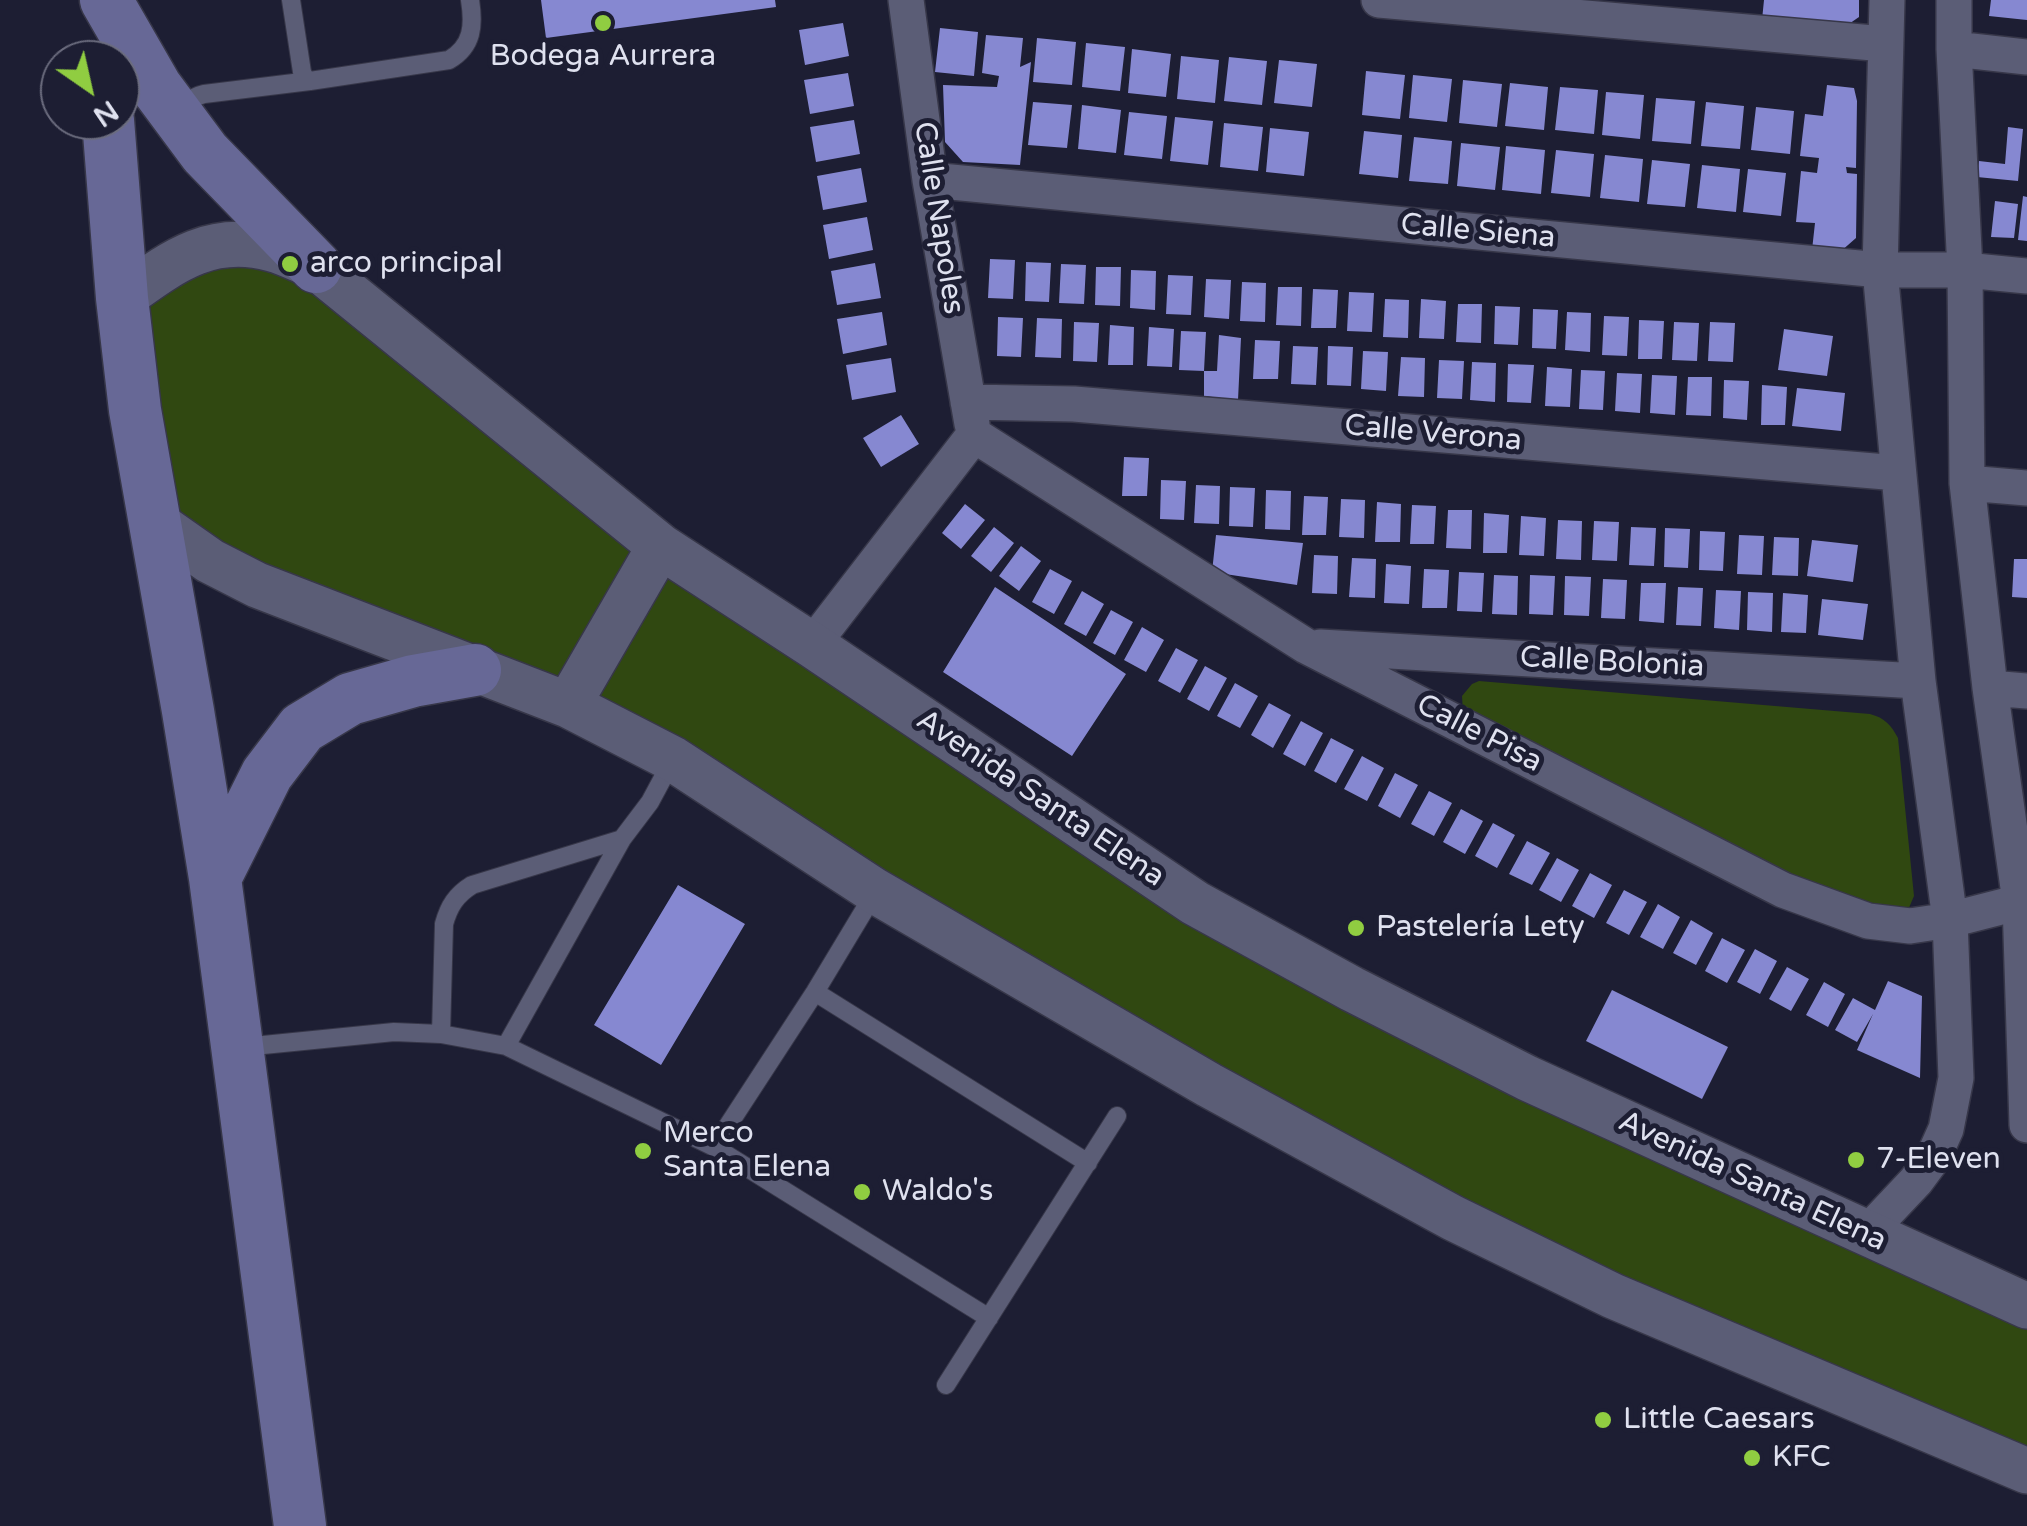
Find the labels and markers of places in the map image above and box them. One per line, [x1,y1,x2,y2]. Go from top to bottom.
marker: Bodega Aurrera [592,12,614,34]
place label: Bodega Aurrera [490,39,716,75]
place label: arco principal [310,246,503,282]
marker: arco principal [279,253,301,275]
place label: Pastelería Lety [1376,910,1584,946]
marker: Pastelería Lety [1345,917,1367,939]
place label: Merco Santa Elena [663,1116,831,1186]
marker: Merco Santa Elena [632,1140,654,1162]
place label: 7-Eleven [1876,1142,2001,1178]
marker: 7-Eleven [1845,1149,1867,1171]
place label: Waldo's [882,1174,993,1210]
marker: Waldo's [851,1181,873,1203]
place label: Little Caesars [1623,1402,1815,1438]
marker: Little Caesars [1592,1409,1614,1431]
place label: KFC [1772,1440,1831,1476]
marker: KFC [1741,1447,1763,1469]

